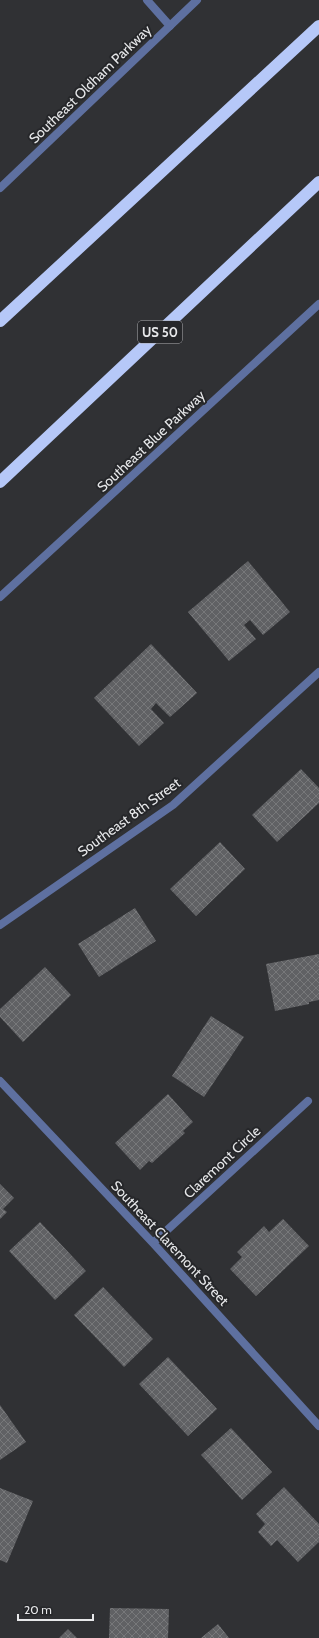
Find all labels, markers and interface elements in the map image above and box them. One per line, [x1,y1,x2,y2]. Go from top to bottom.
street label: Southeast Oldham Parkway [25,21,155,147]
road number: US 50 [138,321,182,343]
street label: Southeast Blue Parkway [93,386,209,496]
street label: Southeast 8th Street [74,773,184,860]
street label: Claremont Circle [180,1122,264,1202]
street label: Southeast Claremont Street [107,1177,233,1310]
scale bar [18,1596,93,1622]
text: 20 m [24,1602,52,1617]

